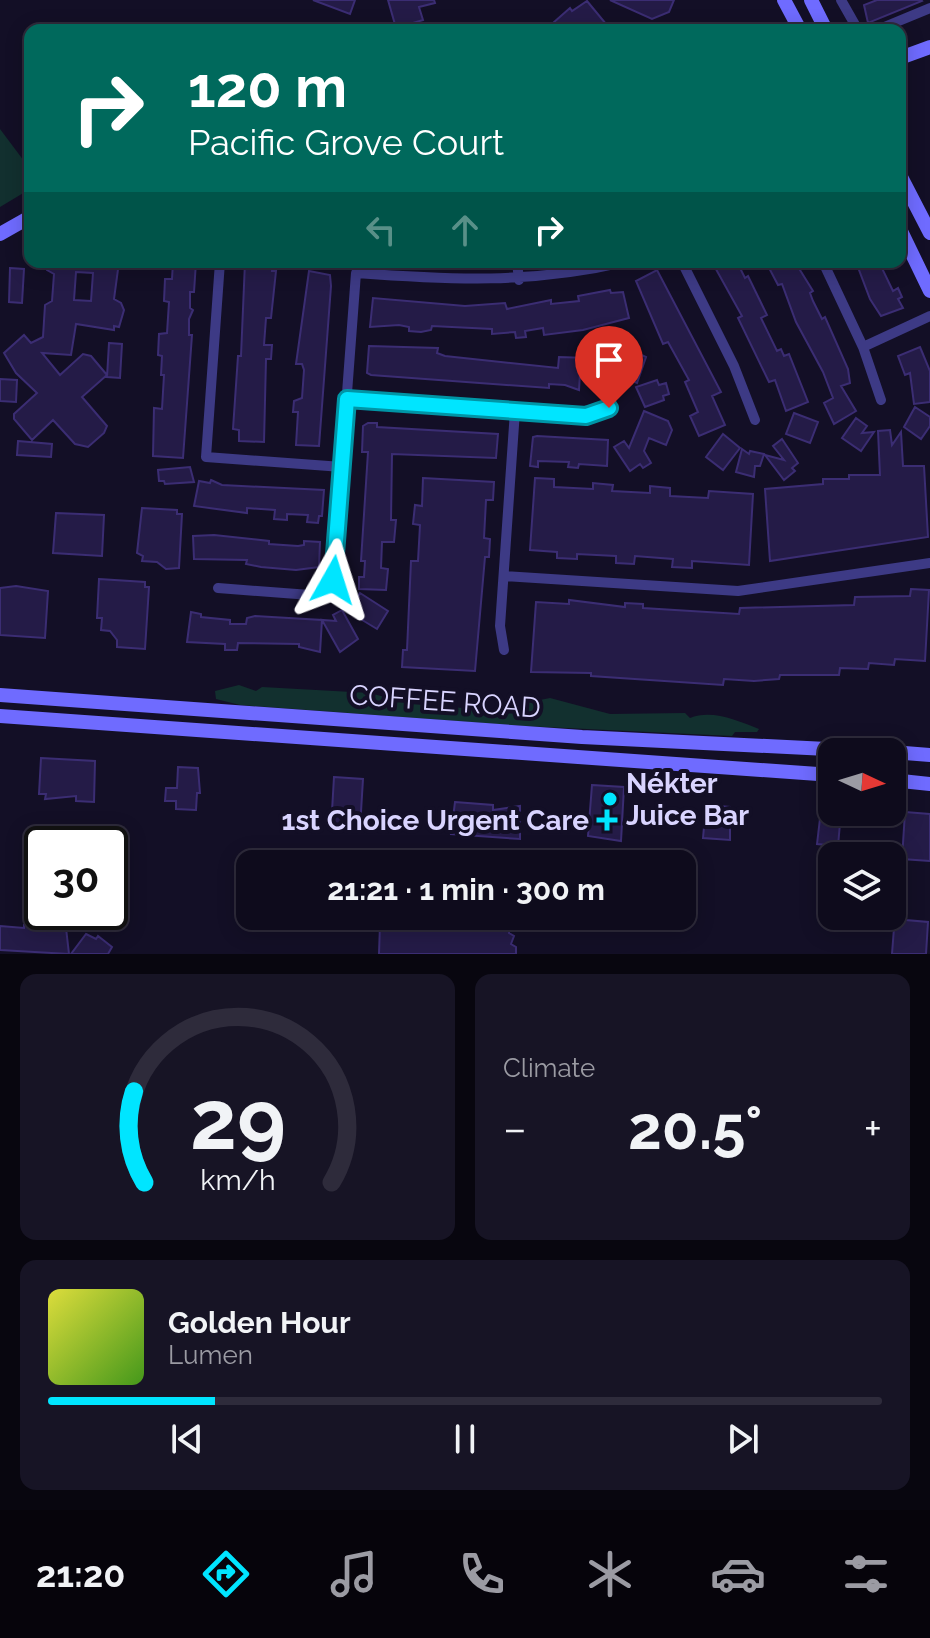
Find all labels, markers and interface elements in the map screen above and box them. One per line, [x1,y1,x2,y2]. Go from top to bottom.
text: 120 m [188,54,347,120]
icon: right [56,56,160,160]
text: Pacific Grove Court [188,121,504,163]
icon: left [359,208,403,252]
icon: ahead [443,208,487,252]
icon: right [527,208,571,252]
pin [575,326,643,408]
icon: arrive [587,338,631,382]
position arrow [291,538,375,622]
street label: COFFEE ROAD [348,678,542,725]
north arrow [818,738,906,826]
map controls [818,738,906,930]
place label: Nékter Juice Bar [626,767,749,832]
marker: Nékter Juice Bar [601,790,619,808]
place label: 1st Choice Urgent Care [282,804,589,837]
marker: 1st Choice Urgent Care [596,809,618,831]
speed limit sign: 30 [24,826,128,930]
button: layers [818,842,906,930]
text: 21:21 · 1 min · 300 m [327,872,605,907]
text: Climate [503,1053,595,1083]
text: 29 [190,1071,285,1168]
text: 20.5° [628,1093,762,1163]
text: − [503,1103,527,1154]
text: + [864,1103,882,1154]
text: km/h [200,1163,275,1197]
text: Golden Hour [168,1305,351,1340]
text: Lumen [168,1340,253,1370]
icon: previous [165,1417,209,1461]
icon: pause [443,1417,487,1461]
icon: next [721,1417,765,1461]
icon: directions [198,1546,254,1602]
icon: music [326,1546,382,1602]
icon: phone [454,1546,510,1602]
icon: climate [582,1546,638,1602]
icon: car [710,1546,766,1602]
icon: filters [838,1546,894,1602]
text: 21:20 [36,1553,125,1595]

